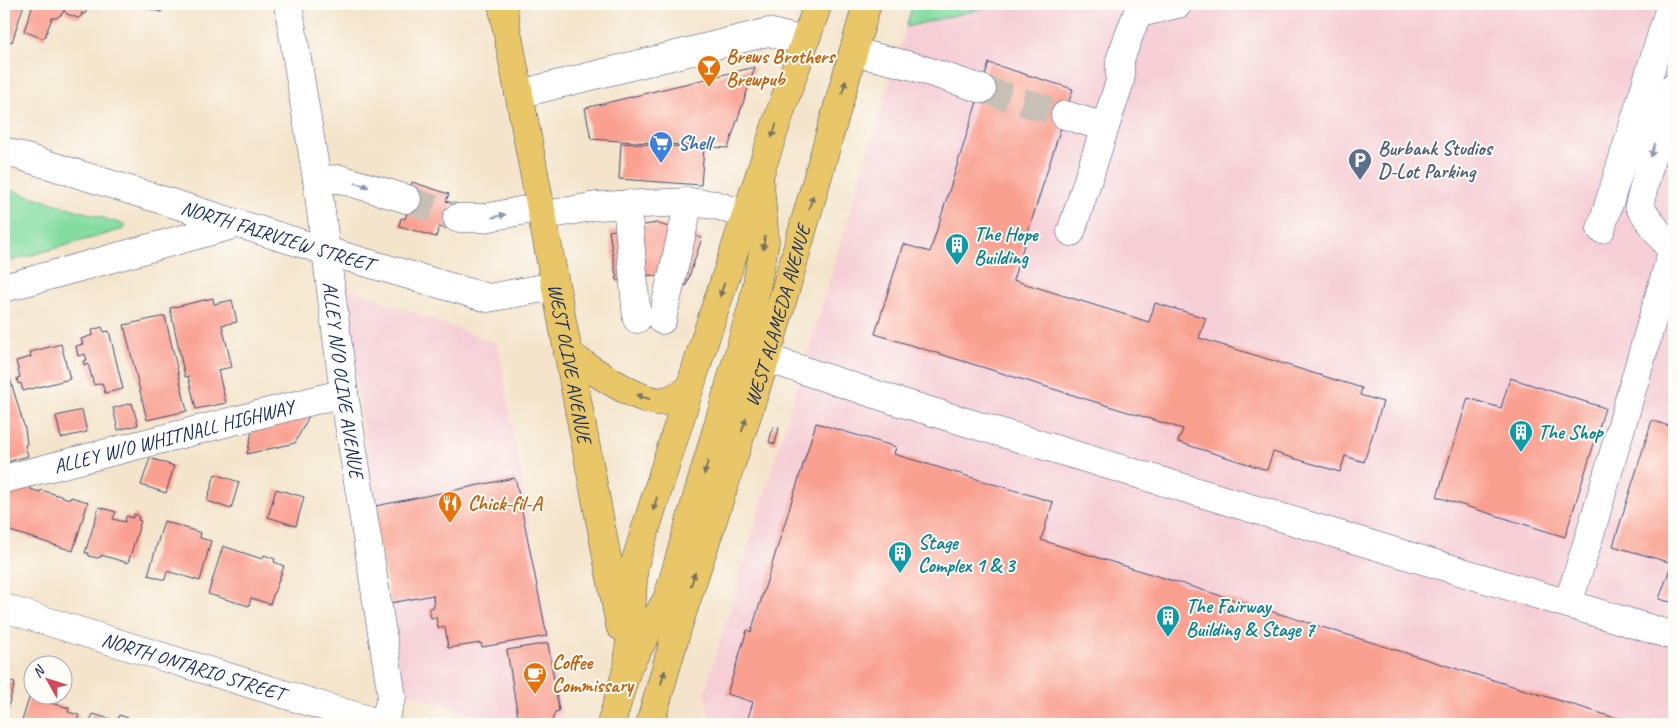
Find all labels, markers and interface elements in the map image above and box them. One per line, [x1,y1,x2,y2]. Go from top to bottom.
place label: Brews Brothers Brewpub [726,44,836,92]
bar icon: Brews Brothers Brewpub [696,54,722,88]
one-way arrow [840,79,848,94]
one-way arrow [770,123,777,138]
supermarket icon: Shell [648,130,674,164]
place label: Shell [678,131,715,156]
place label: Burbank Studios D-Lot Parking [1378,136,1494,184]
one-way arrow [1649,142,1657,157]
parking icon: Burbank Studios D-Lot Parking [1347,147,1373,181]
one-way arrow [355,182,370,190]
street label: NORTH FAIRVIEW STREET [178,194,381,278]
one-way arrow [807,194,815,209]
one-way arrow [491,211,507,219]
street label: WEST ALAMEDA AVENUE [739,219,817,409]
place label: The Hope Building [974,222,1039,270]
building icon: The Hope Building [944,232,970,266]
one-way arrow [760,235,768,251]
street label: ALLEY N/O OLIVE AVENUE [317,280,370,483]
street label: WEST OLIVE AVENUE [543,282,598,448]
one-way arrow [718,283,726,298]
one-way arrow [635,392,650,400]
street label: ALLEY W/O WHITNALL HIGHWAY [51,393,299,478]
one-way arrow [741,417,748,432]
building icon: The Shop [1508,419,1534,453]
place label: The Shop [1538,420,1604,445]
one-way arrow [702,460,710,475]
restaurant icon: Chick-fil-A [437,490,463,524]
place label: Chick-fil-A [468,491,543,516]
one-way arrow [650,496,658,511]
place label: Stage Complex 1 & 3 [918,530,1017,578]
building icon: Stage Complex 1 & 3 [887,540,913,574]
one-way arrow [690,571,698,586]
place label: The Fairway Building & Stage 7 [1186,594,1316,642]
building icon: The Fairway Building & Stage 7 [1155,604,1181,638]
street label: NORTH ONTARIO STREET [99,626,292,707]
place label: Coffee Commissary [552,650,635,698]
north arrow [22,656,72,706]
cafe icon: Coffee Commissary [522,661,548,695]
text: N [29,662,49,681]
one-way arrow [660,670,668,685]

